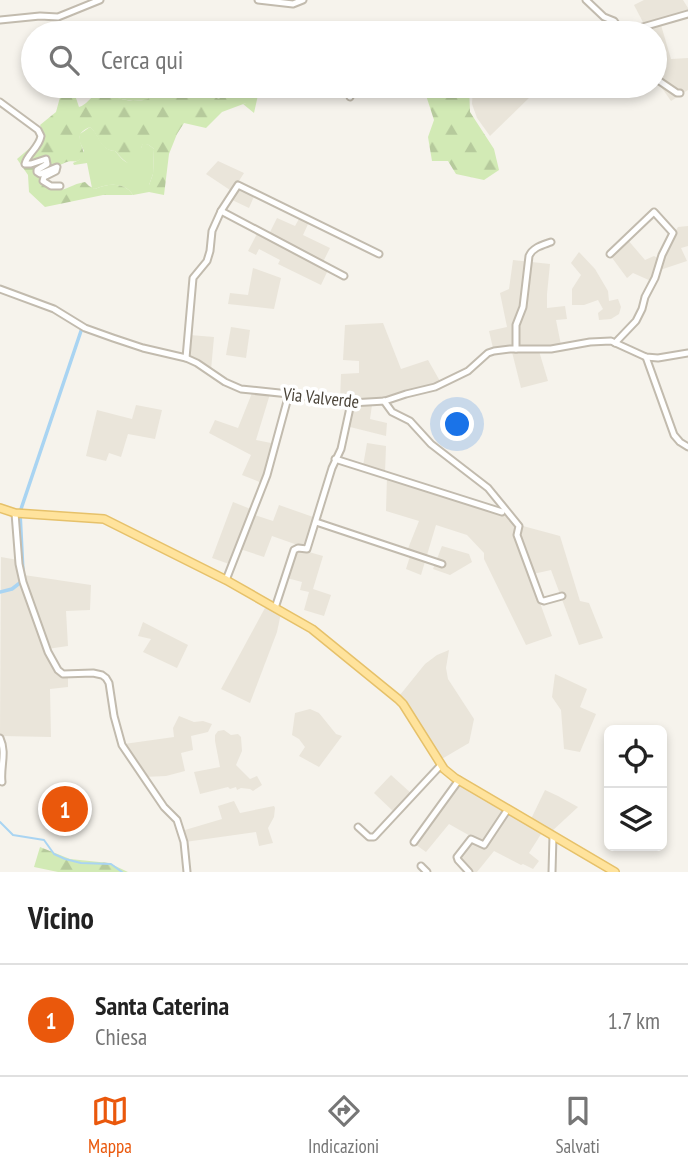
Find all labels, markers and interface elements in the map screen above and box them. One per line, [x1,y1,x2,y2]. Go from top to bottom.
search box [21,21,667,98]
icon: search [45,41,83,79]
text: Cerca qui [101,43,183,76]
street label: Via Valverde [281,382,360,413]
your location [440,407,474,441]
map controls [604,725,667,851]
button: locate [604,725,667,788]
pin: 1 [42,783,88,835]
button: layers [604,788,667,851]
text: Vicino [28,898,94,937]
text: Santa Caterina [95,989,229,1022]
text: 1 [46,1006,57,1035]
text: 1.7 km [607,1006,660,1035]
text: Chiesa [95,1022,147,1051]
tab: Mappa [88,1092,132,1158]
tab: Indicazioni [308,1092,379,1158]
tab: Salvati [555,1092,600,1158]

